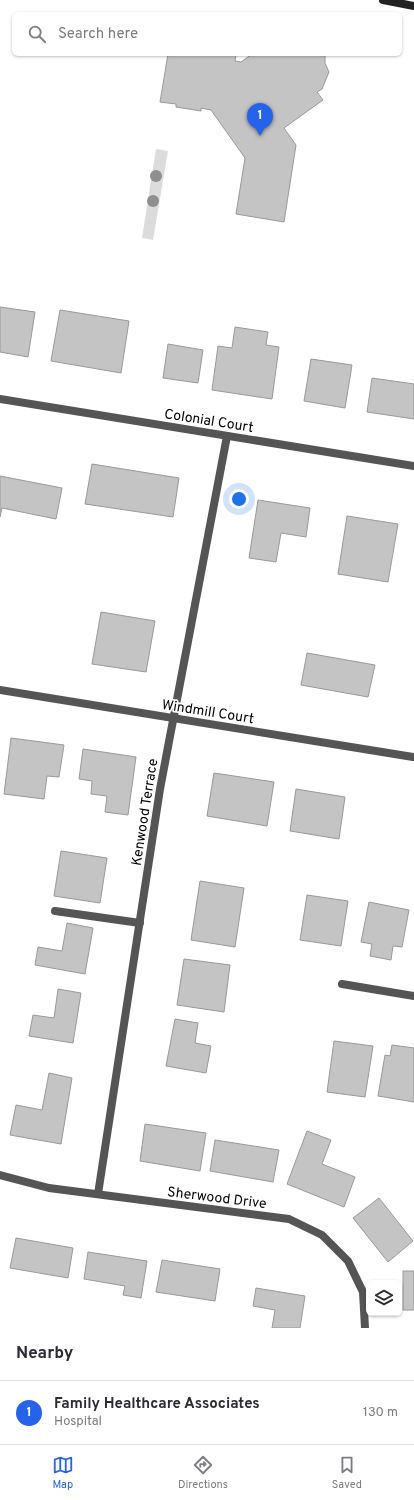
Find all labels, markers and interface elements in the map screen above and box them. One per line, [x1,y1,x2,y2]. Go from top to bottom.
search box [12,12,402,56]
icon: search [26,23,48,45]
text: Search here [58,25,138,44]
pin: 1 [247,103,273,136]
street label: Colonial Court [163,406,255,437]
your location [229,489,249,509]
street label: Windmill Court [160,697,255,728]
street label: Kenwood Terrace [129,757,162,867]
street label: Sherwood Drive [166,1184,267,1213]
map controls [366,1280,402,1316]
button: layers [366,1280,402,1316]
text: Nearby [16,1343,73,1365]
text: Family Healthcare Associates [54,1395,260,1414]
text: 1 [26,1405,32,1421]
text: 130 m [363,1405,398,1421]
text: Hospital [54,1414,102,1430]
tab: Map [52,1454,74,1492]
tab: Directions [178,1454,228,1492]
tab: Saved [332,1454,362,1492]

